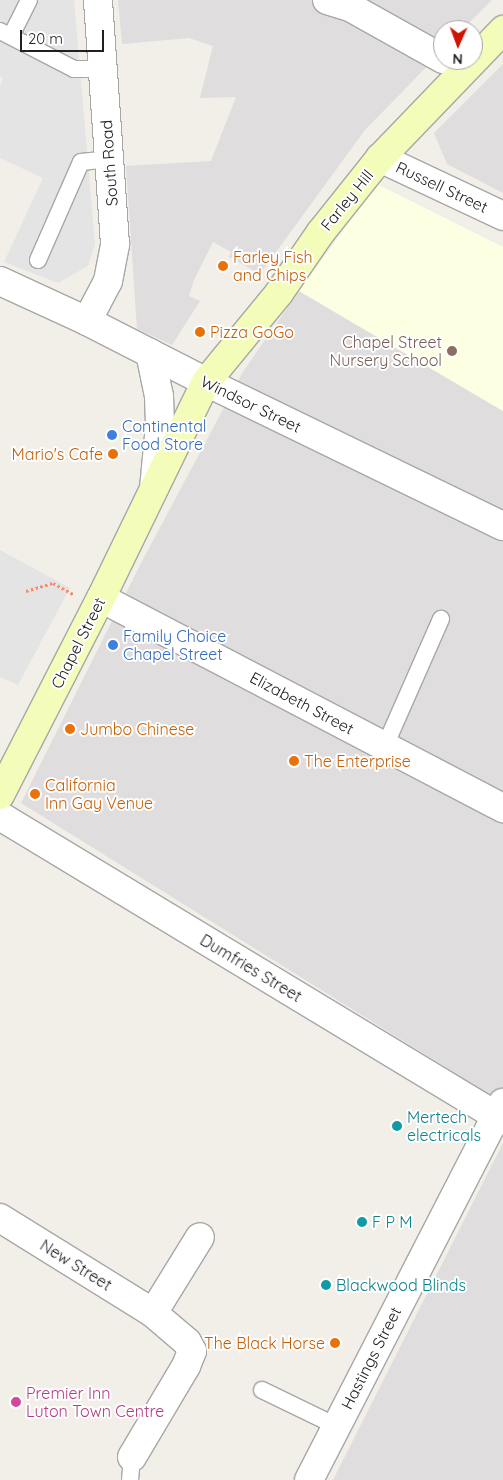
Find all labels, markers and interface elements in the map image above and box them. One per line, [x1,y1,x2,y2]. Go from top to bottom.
scale bar [22,20,106,52]
north arrow [433,20,483,70]
text: 20 m [28,29,63,48]
text: N [452,50,463,68]
street label: South Road [96,119,122,207]
street label: Russell Street [393,157,491,217]
street label: Farley Hill [317,166,377,234]
place label: Farley Fish and Chips [233,247,313,285]
marker: Farley Fish and Chips [217,260,229,272]
place label: Pizza GoGo [210,322,294,342]
marker: Pizza GoGo [194,326,206,338]
place label: Chapel Street Nursery School [330,332,442,370]
marker: Chapel Street Nursery School [446,345,458,357]
street label: Windsor Street [198,371,304,437]
place label: Continental Food Store [122,416,207,454]
marker: Continental Food Store [106,429,118,441]
place label: Mario's Cafe [12,444,103,464]
marker: Mario's Cafe [107,448,119,460]
street label: Chapel Street [47,594,109,692]
place label: Family Choice Chapel Street [123,626,226,664]
marker: Family Choice Chapel Street [107,639,119,651]
street label: Elizabeth Street [247,668,357,738]
place label: Jumbo Chinese [80,719,194,739]
marker: Jumbo Chinese [64,723,76,735]
place label: The Enterprise [304,751,411,771]
marker: The Enterprise [288,755,300,767]
place label: California Inn Gay Venue [45,775,153,813]
marker: California Inn Gay Venue [29,788,41,800]
street label: Dumfries Street [197,930,305,1006]
place label: Mertech electricals [407,1107,481,1145]
marker: Mertech electricals [391,1120,403,1132]
place label: F P M [372,1212,413,1232]
marker: F P M [356,1216,368,1228]
street label: New Street [37,1235,115,1295]
place label: Blackwood Blinds [336,1275,466,1295]
marker: Blackwood Blinds [320,1279,332,1291]
street label: Hastings Street [337,1304,405,1412]
place label: The Black Horse [204,1333,325,1353]
marker: The Black Horse [329,1337,341,1349]
place label: Premier Inn Luton Town Centre [26,1383,164,1421]
marker: Premier Inn Luton Town Centre [10,1396,22,1408]

